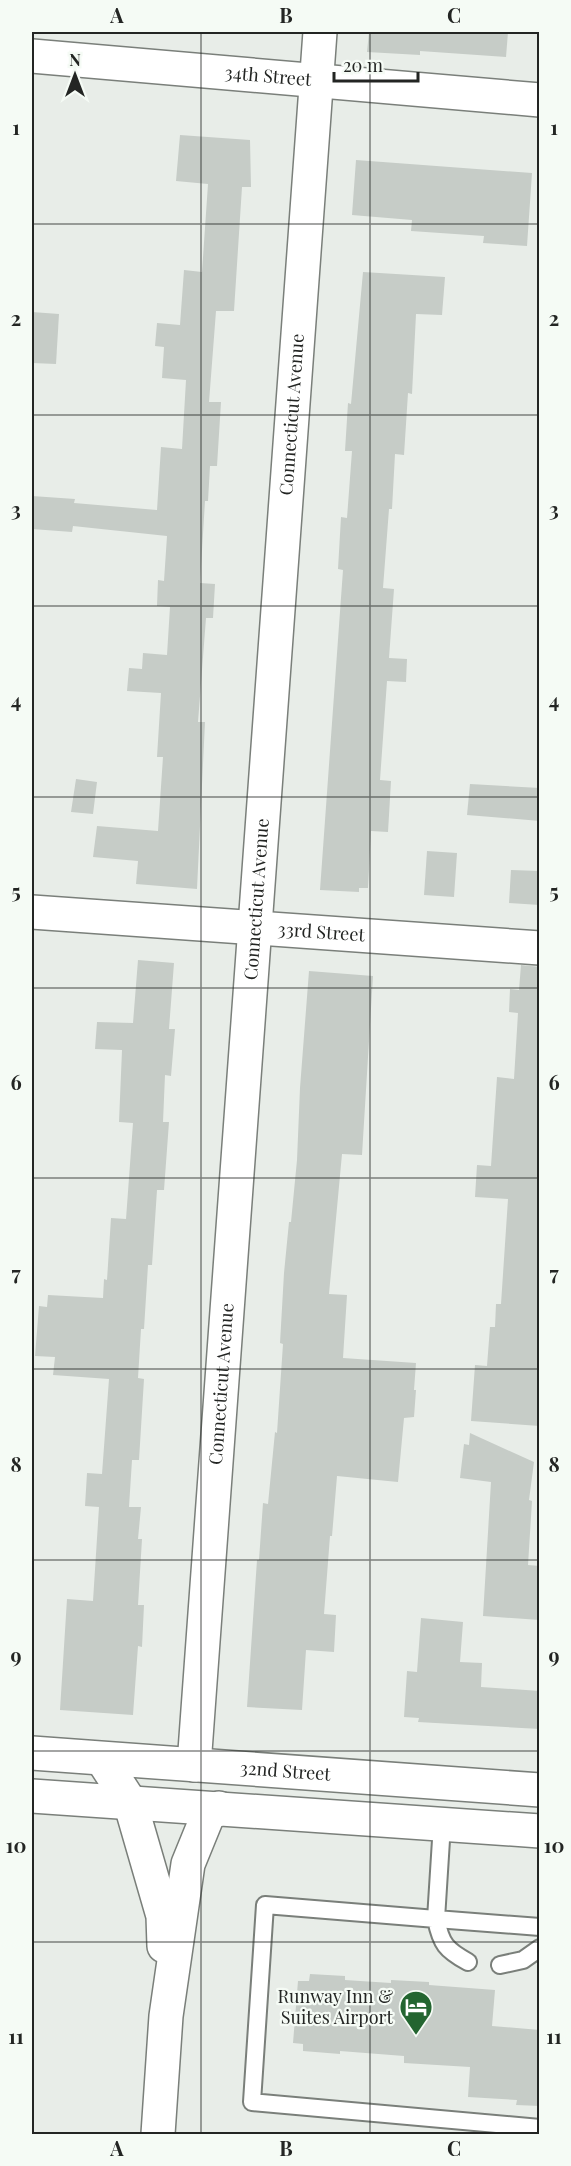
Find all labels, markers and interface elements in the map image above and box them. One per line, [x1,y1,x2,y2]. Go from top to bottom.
text: A [109,1,124,28]
text: B [279,1,293,28]
text: C [447,1,461,28]
north arrow [45,45,105,105]
scale bar [334,45,418,83]
text: N [69,49,81,70]
text: 20 m [343,53,383,77]
street label: 34th Street [224,60,313,91]
text: 1 [12,113,20,140]
text: 1 [550,113,558,140]
text: 2 [11,304,21,331]
text: 2 [549,304,559,331]
street label: Connecticut Avenue [273,333,309,496]
text: 3 [11,495,21,522]
text: 3 [549,495,559,522]
text: 4 [11,686,21,713]
text: 4 [549,686,559,713]
street label: Connecticut Avenue [238,818,274,981]
text: 5 [11,877,21,904]
text: 5 [549,877,559,904]
street label: 33rd Street [277,916,366,947]
text: 6 [10,1068,22,1095]
text: 6 [548,1068,560,1095]
text: 7 [11,1259,21,1286]
text: 7 [549,1259,559,1286]
street label: Connecticut Avenue [203,1302,239,1466]
text: 8 [10,1450,22,1477]
text: 8 [548,1450,560,1477]
text: 9 [10,1641,22,1668]
text: 9 [548,1641,560,1668]
street label: 32nd Street [239,1755,332,1786]
text: 10 [6,1831,26,1858]
text: 10 [544,1831,564,1858]
place label: Runway Inn & Suites Airport [277,1984,394,2029]
hotel icon: Runway Inn & Suites Airport [398,1989,434,2036]
text: 11 [8,2022,24,2049]
text: 11 [546,2022,562,2049]
text: A [109,2134,124,2161]
text: B [279,2134,293,2161]
text: C [447,2134,461,2161]

